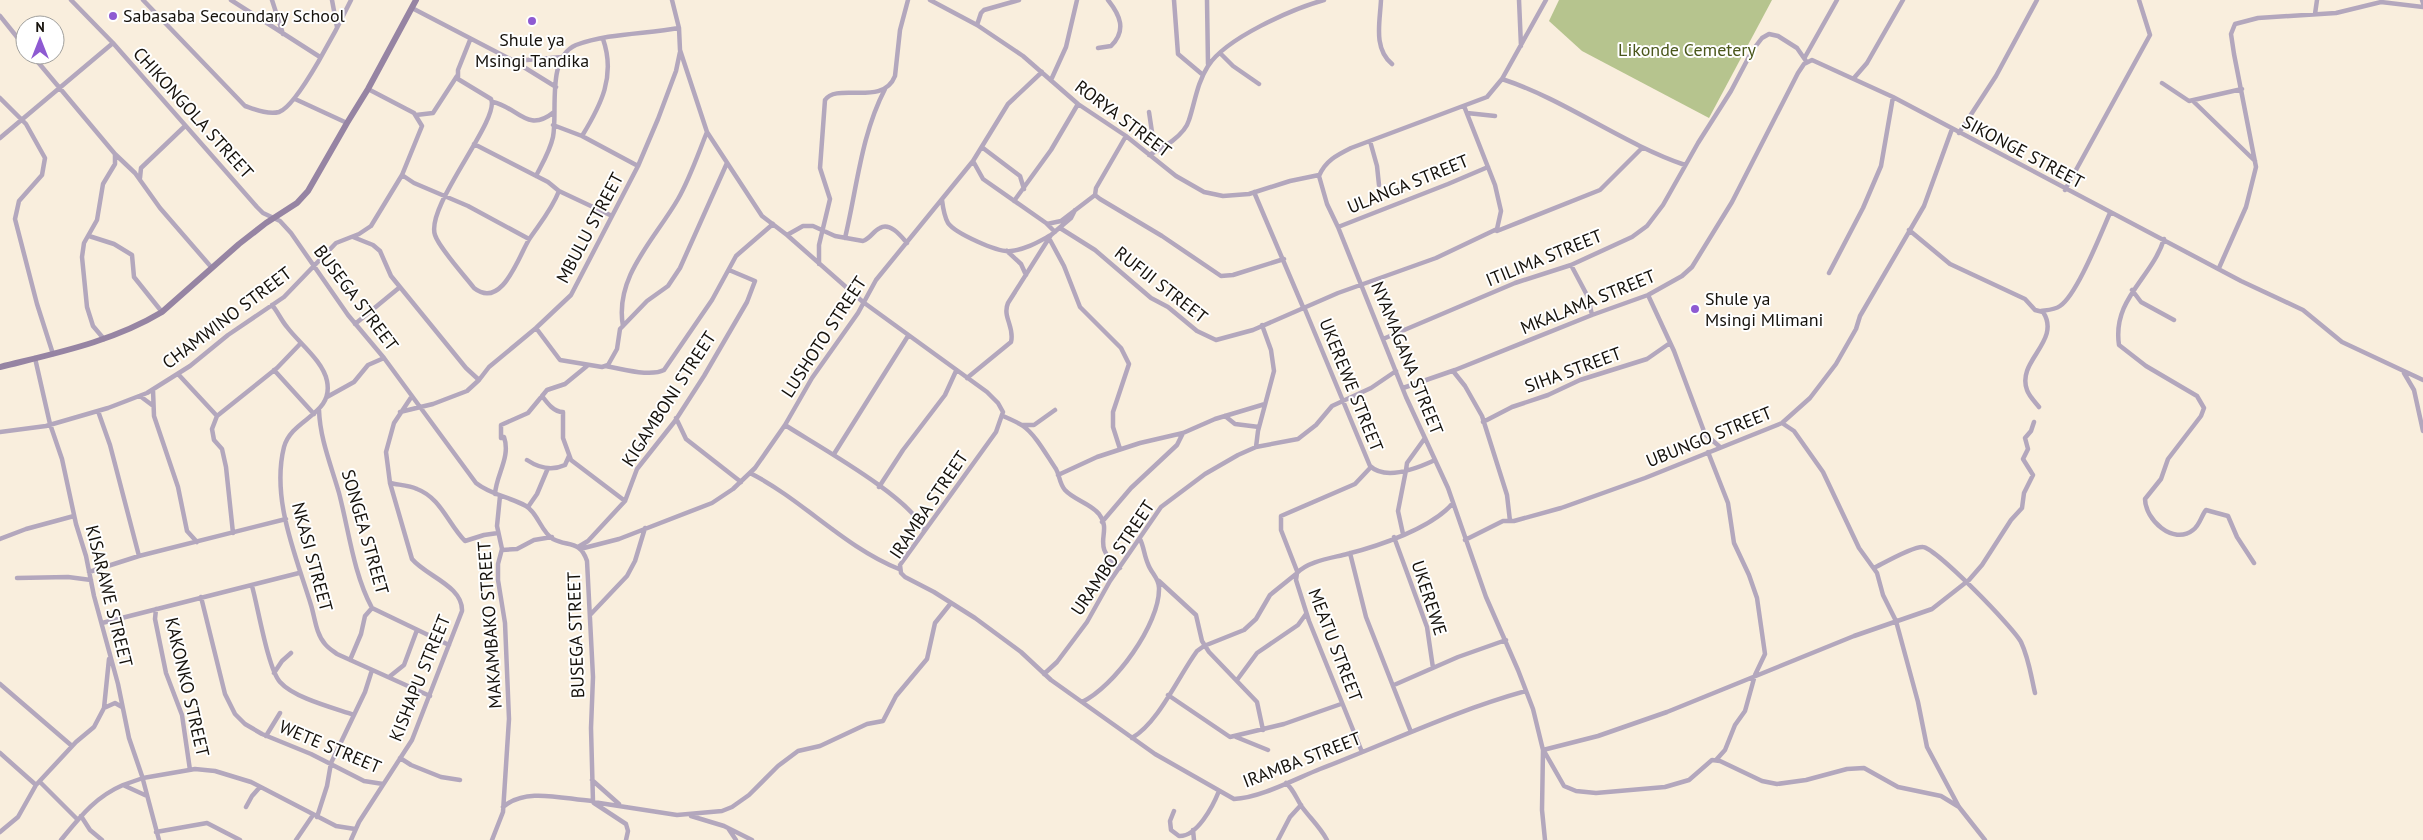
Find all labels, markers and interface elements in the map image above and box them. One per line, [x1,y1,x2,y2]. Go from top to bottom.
place label: Sabasaba Secoundary School [123,4,346,27]
marker: Sabasaba Secoundary School [107,10,119,22]
north arrow [15,15,65,65]
marker: Shule ya Msingi Tandika [526,15,538,27]
text: N [35,18,45,36]
place label: Shule ya Msingi Tandika [475,28,589,72]
park label: Likonde Cemetery [1618,38,1756,61]
street label: CHIKONGOLA STREET [128,42,258,183]
street label: RORYA STREET [1071,75,1176,162]
street label: SIKONGE STREET [1959,110,2088,193]
street label: ULANGA STREET [1344,149,1472,218]
street label: MBULU STREET [551,169,628,287]
street label: ITILIMA STREET [1482,224,1605,291]
street label: BUSEGA STREET [309,240,404,355]
street label: RUFIJI STREET [1110,241,1212,328]
street label: CHAMWINO STREET [157,261,296,374]
street label: MKALAMA STREET [1517,264,1659,339]
street label: LUSHOTO STREET [776,272,871,402]
street label: NYAMAGANA STREET [1366,278,1449,438]
place label: Shule ya Msingi Mlimani [1705,287,1823,331]
marker: Shule ya Msingi Mlimani [1689,303,1701,315]
street label: UKEREWE STREET [1314,315,1389,455]
street label: KIGAMBONI STREET [616,327,721,471]
street label: SIHA STREET [1521,341,1624,398]
street label: UBUNGO STREET [1642,401,1775,472]
street label: IRAMBA STREET [884,447,973,563]
street label: SONGEA STREET [337,467,394,597]
street label: URAMBO STREET [1066,496,1160,620]
street label: NKASI STREET [287,500,338,614]
street label: KISARAWE STREET [81,523,138,669]
street label: MAKAMBAKO STREET [472,541,507,710]
street label: UKEREWE [1407,558,1452,638]
street label: BUSEGA STREET [562,571,589,699]
street label: MEATU STREET [1303,585,1368,705]
street label: KISHAPU STREET [384,611,455,745]
street label: KAKONKO STREET [160,615,215,759]
street label: WETE STREET [276,715,385,778]
street label: IRAMBA STREET [1239,726,1364,793]

